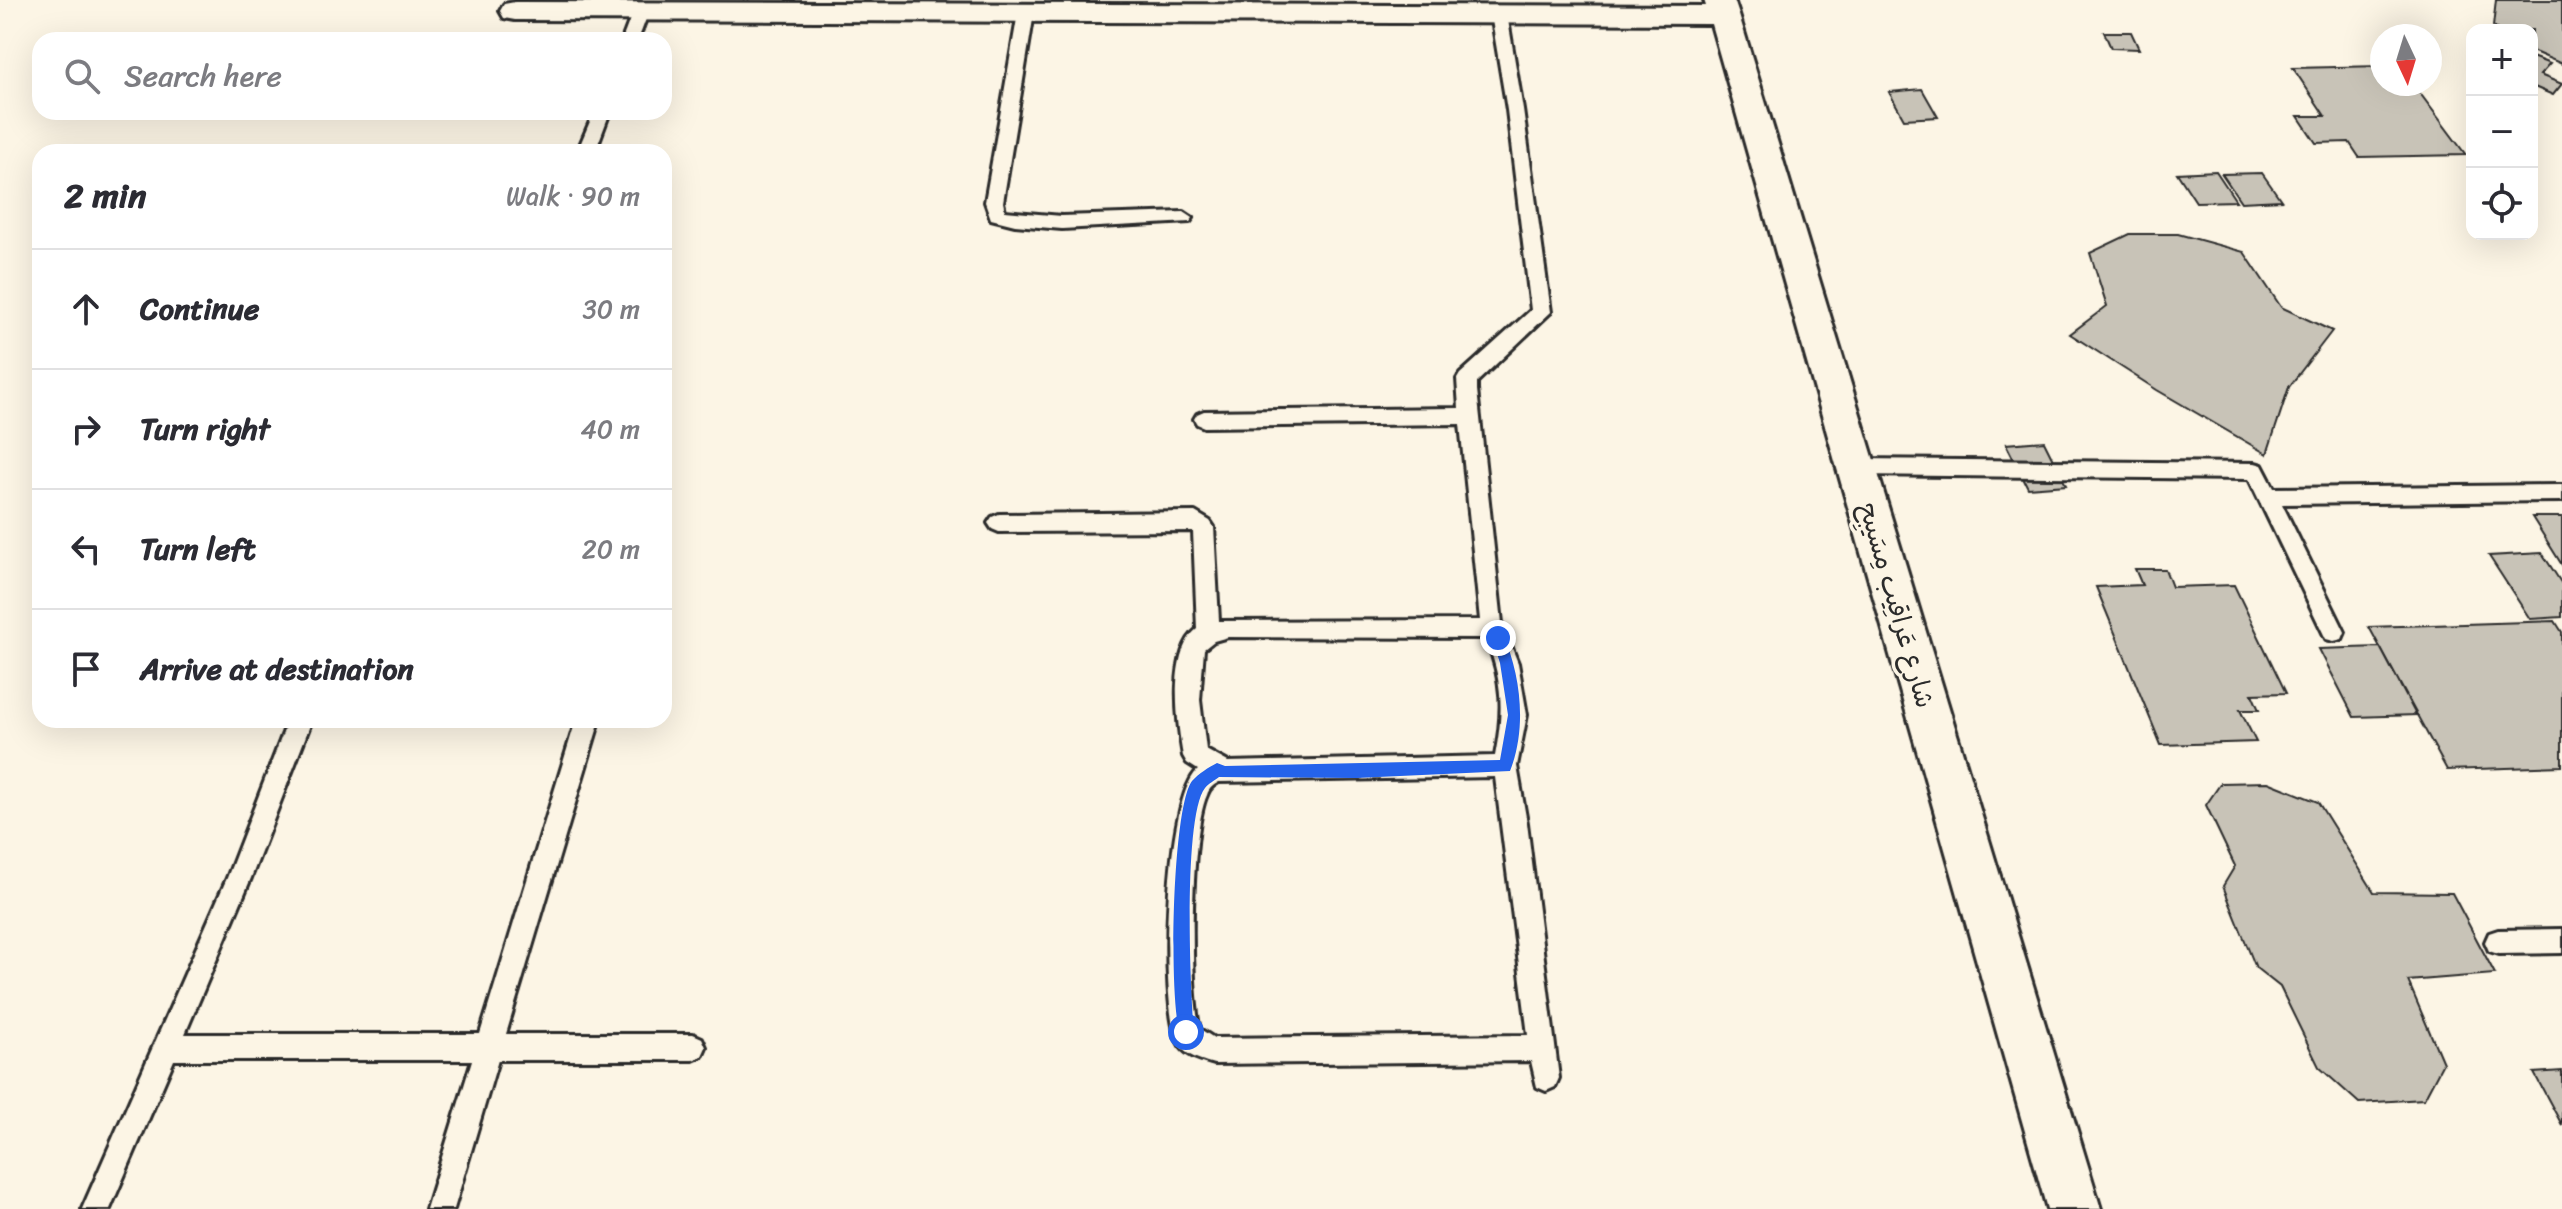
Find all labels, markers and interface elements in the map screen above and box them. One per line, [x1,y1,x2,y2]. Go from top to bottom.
north arrow [2370,24,2442,96]
map controls [2466,24,2538,240]
button: + [2466,24,2538,96]
search box [32,32,672,120]
text: Search here [124,49,282,103]
icon: search [60,54,104,98]
button: − [2466,96,2538,168]
text: 2 min [64,166,146,226]
button: locate [2466,168,2538,240]
text: Walk · 90 m [506,173,640,219]
text: Continue [140,282,259,336]
text: 30 m [583,286,640,332]
icon: ahead [64,287,108,331]
text: Turn right [140,402,270,456]
text: 40 m [581,406,640,452]
icon: right [64,407,108,451]
street label: شارع عَراقِيب مِسَيبِح [1846,497,1948,713]
text: Turn left [140,522,256,576]
text: 20 m [582,526,640,572]
icon: left [64,527,108,571]
route end [1480,620,1516,656]
text: Arrive at destination [140,642,414,696]
icon: arrive [64,647,108,691]
route start [1168,1014,1204,1050]

